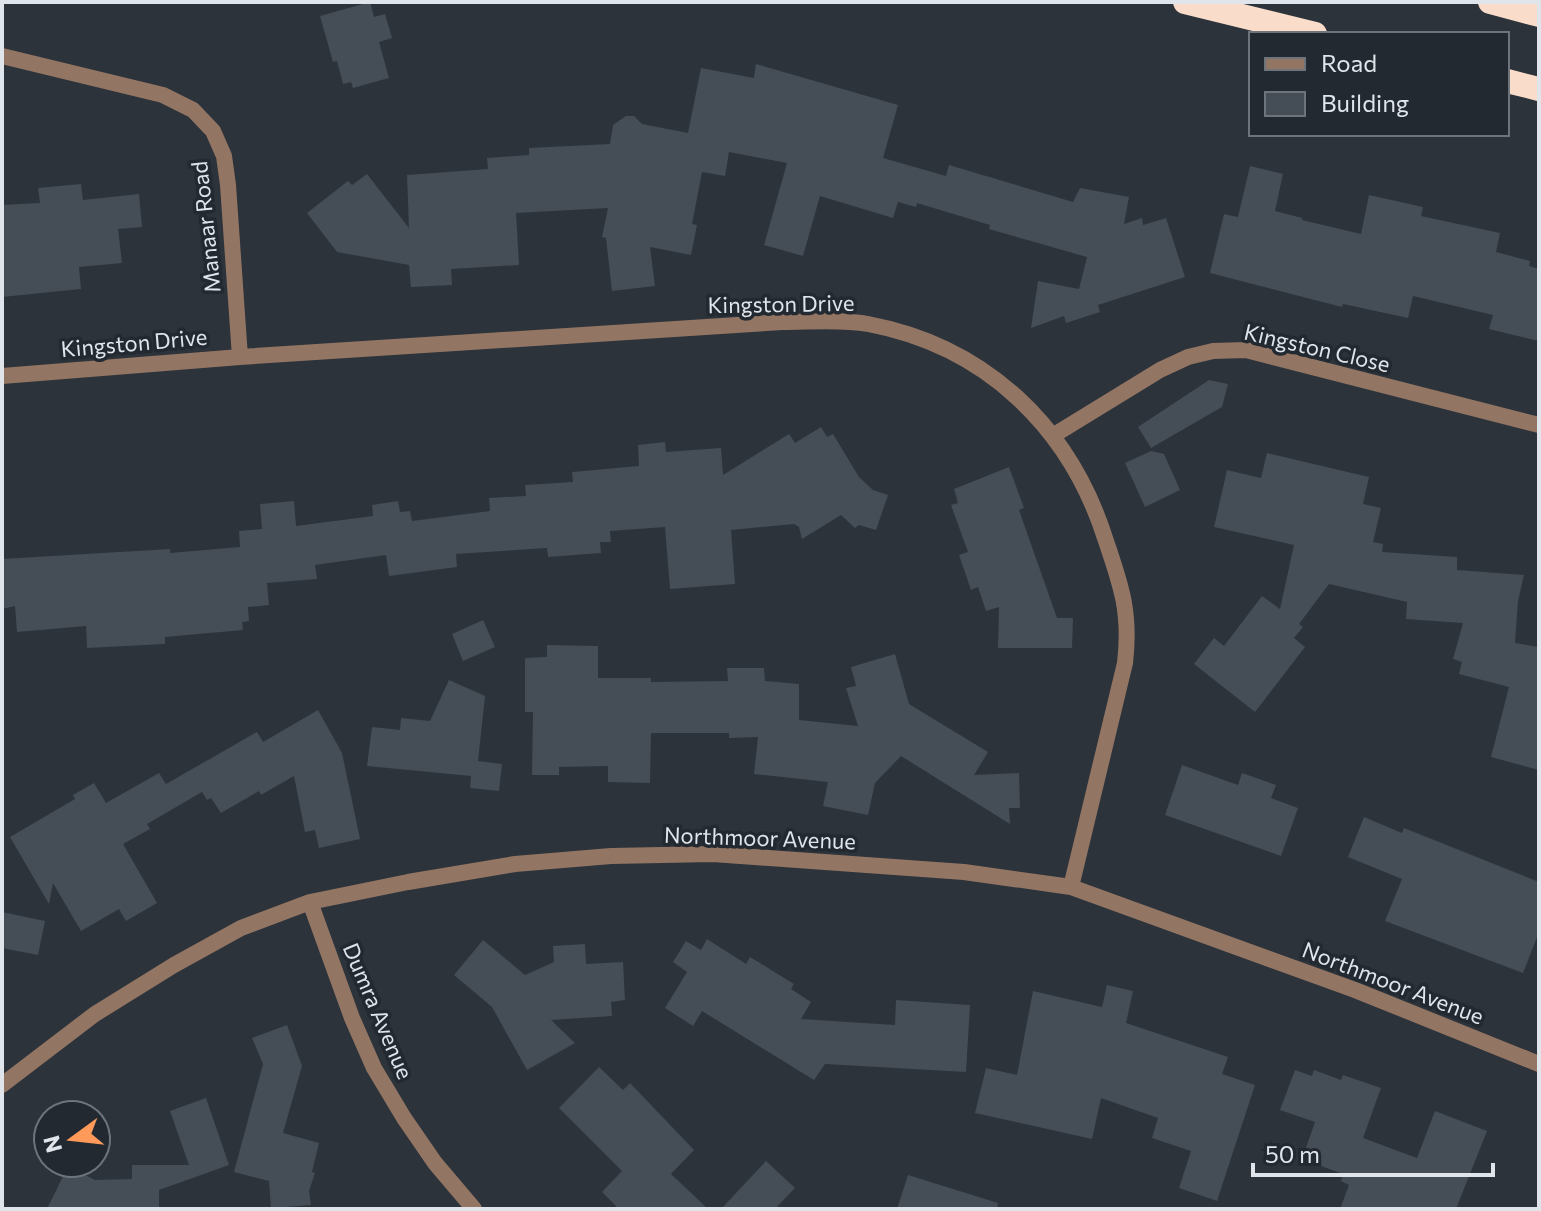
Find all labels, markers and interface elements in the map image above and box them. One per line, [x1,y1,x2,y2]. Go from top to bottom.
legend [1249,32,1509,136]
text: Road [1321,48,1377,77]
text: Building [1321,88,1409,117]
street label: Manaar Road [185,160,226,294]
street label: Kingston Drive [707,289,855,318]
street label: Kingston Close [1242,318,1393,377]
street label: Kingston Drive [60,323,208,362]
street label: Northmoor Avenue [664,821,856,854]
street label: Northmoor Avenue [1299,936,1488,1030]
street label: Dumra Avenue [338,939,419,1083]
north arrow [32,1099,112,1179]
scale bar [1253,1127,1493,1177]
text: N [37,1133,67,1156]
text: 50 m [1265,1139,1320,1168]

